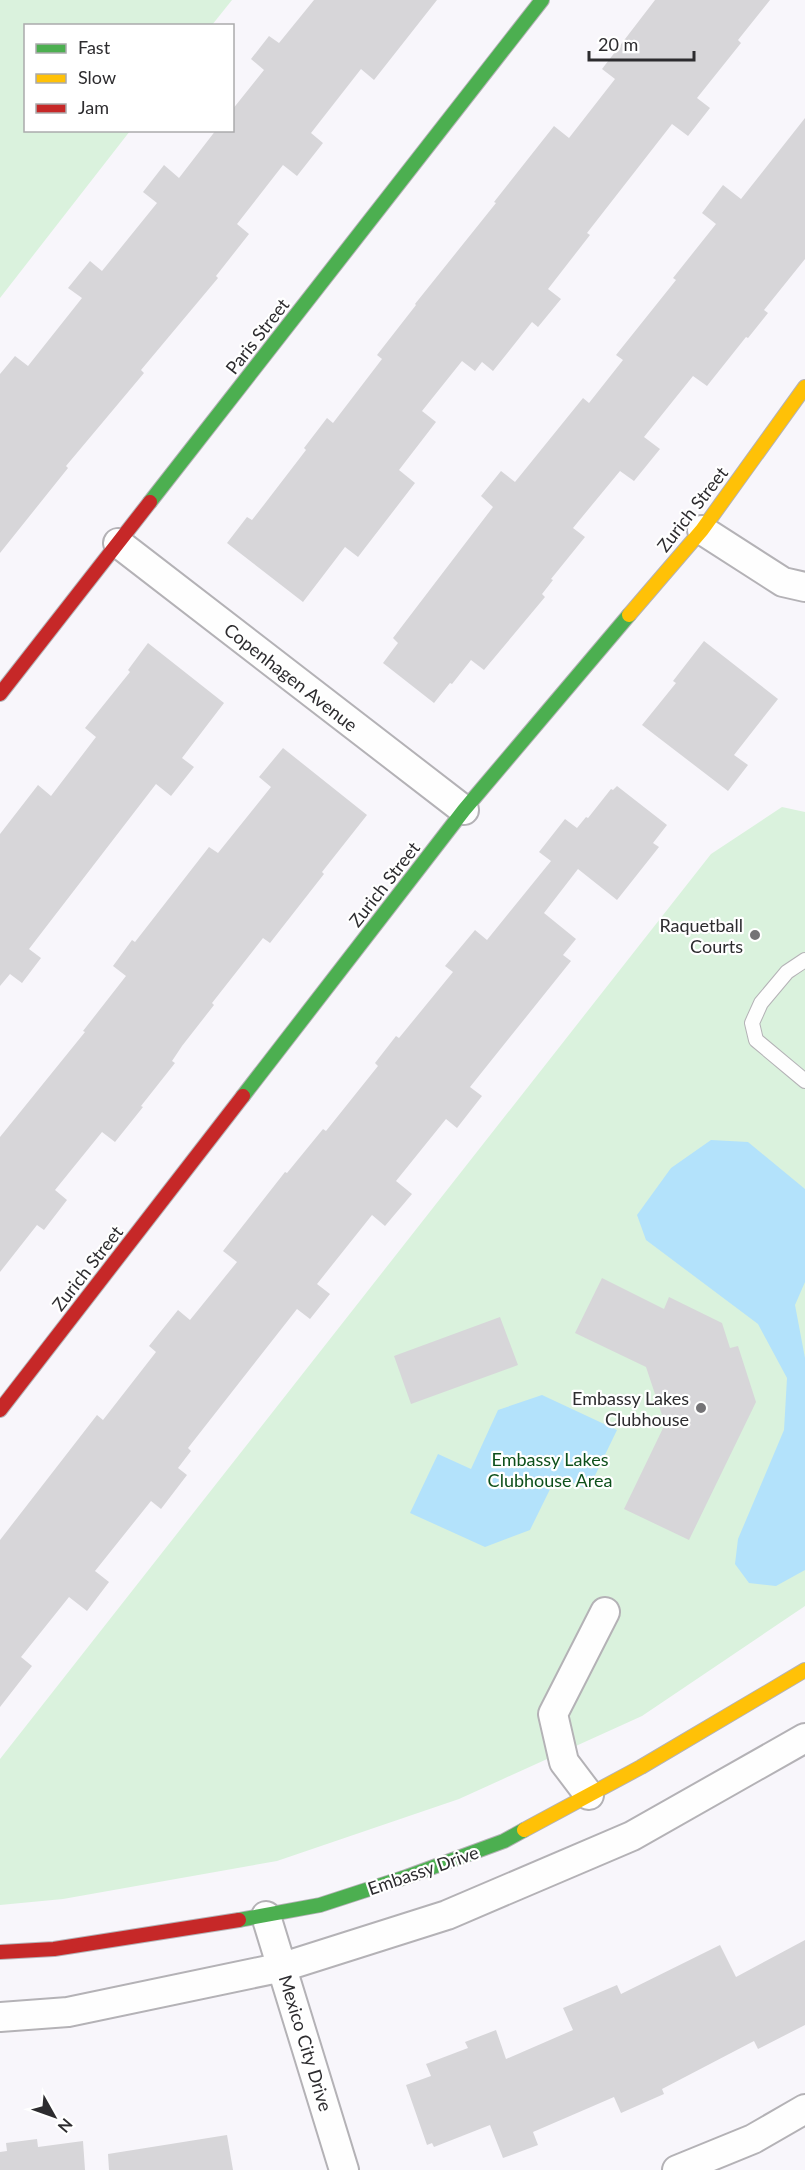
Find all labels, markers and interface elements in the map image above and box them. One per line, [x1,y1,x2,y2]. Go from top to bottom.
legend [24,24,234,132]
scale bar [589,24,694,62]
text: 20 m [598,33,638,55]
text: Fast [78,36,111,58]
text: Slow [78,66,116,88]
text: Jam [78,96,109,118]
street label: Paris Street [221,293,294,378]
street label: Zurich Street [652,462,732,556]
street label: Copenhagen Avenue [220,618,362,736]
street label: Zurich Street [344,837,424,931]
place label: Raquetball Courts [659,914,743,957]
marker: Raquetball Courts [748,928,762,942]
street label: Zurich Street [47,1221,127,1315]
place label: Embassy Lakes Clubhouse [572,1387,689,1430]
marker: Embassy Lakes Clubhouse [694,1401,708,1415]
park label: Embassy Lakes Clubhouse Area [488,1448,612,1491]
street label: Embassy Drive [365,1841,481,1899]
street label: Mexico City Drive [275,1972,337,2114]
north arrow [24,2086,84,2146]
text: N [55,2115,77,2137]

